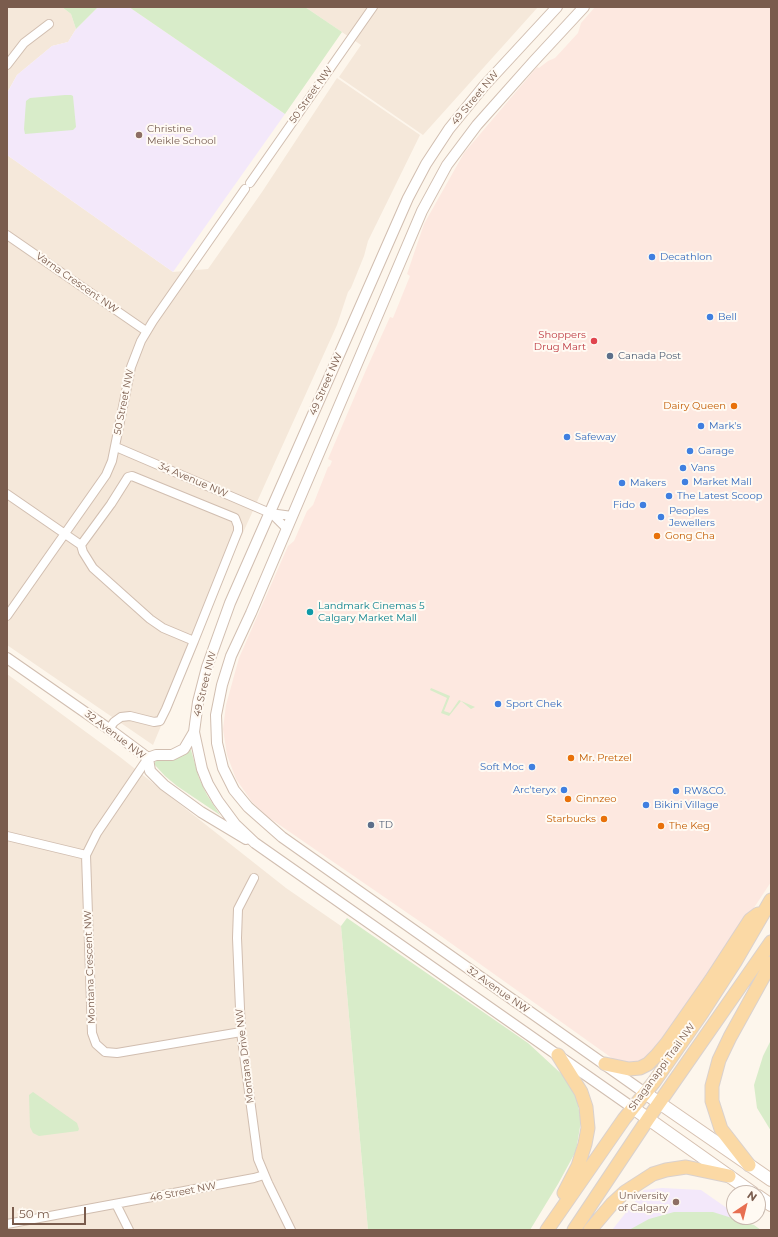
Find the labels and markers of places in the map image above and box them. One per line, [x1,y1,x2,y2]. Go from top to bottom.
place label: Christine Meikle School [147,123,216,146]
marker: Christine Meikle School [134,130,144,140]
place label: Decathlon [660,251,712,263]
marker: Decathlon [647,252,657,262]
place label: Bell [718,311,737,323]
marker: Bell [705,312,715,322]
place label: Shoppers Drug Mart [534,329,586,352]
marker: Shoppers Drug Mart [589,336,599,346]
place label: Canada Post [618,350,681,362]
marker: Canada Post [605,351,615,361]
place label: Dairy Queen [663,400,726,412]
marker: Dairy Queen [729,401,739,411]
place label: Mark's [709,420,741,432]
marker: Mark's [696,421,706,431]
place label: Safeway [575,431,616,443]
marker: Safeway [562,432,572,442]
place label: Garage [698,445,734,457]
marker: Garage [685,446,695,456]
place label: Vans [691,462,715,474]
marker: Vans [678,463,688,473]
place label: Market Mall [693,476,752,488]
place label: Makers [630,477,666,489]
marker: Market Mall [680,477,690,487]
marker: Makers [617,478,627,488]
place label: The Latest Scoop [677,490,762,502]
marker: The Latest Scoop [664,491,674,501]
place label: Fido [613,499,635,511]
marker: Fido [638,500,648,510]
place label: Peoples Jewellers [669,505,715,528]
marker: Peoples Jewellers [656,512,666,522]
place label: Gong Cha [665,530,715,542]
marker: Gong Cha [652,531,662,541]
place label: Landmark Cinemas 5 Calgary Market Mall [318,600,425,624]
marker: Landmark Cinemas 5 Calgary Market Mall [305,607,315,617]
place label: Sport Chek [506,698,562,710]
marker: Sport Chek [493,699,503,709]
place label: Mr. Pretzel [579,752,632,764]
marker: Mr. Pretzel [566,753,576,763]
place label: Soft Moc [480,761,524,773]
marker: Soft Moc [527,762,537,772]
place label: Arc'teryx [513,784,556,796]
marker: Arc'teryx [559,785,569,795]
place label: RW&CO. [684,785,726,797]
marker: RW&CO. [671,786,681,796]
place label: Cinnzeo [576,793,617,805]
marker: Cinnzeo [563,794,573,804]
place label: Bikini Village [654,799,719,811]
marker: Bikini Village [641,800,651,810]
place label: Starbucks [546,813,596,825]
marker: Starbucks [599,814,609,824]
place label: TD [379,819,393,831]
marker: TD [366,820,376,830]
place label: The Keg [669,820,710,832]
marker: The Keg [656,821,666,831]
place label: University of Calgary [618,1190,668,1214]
marker: University of Calgary [671,1197,681,1207]

